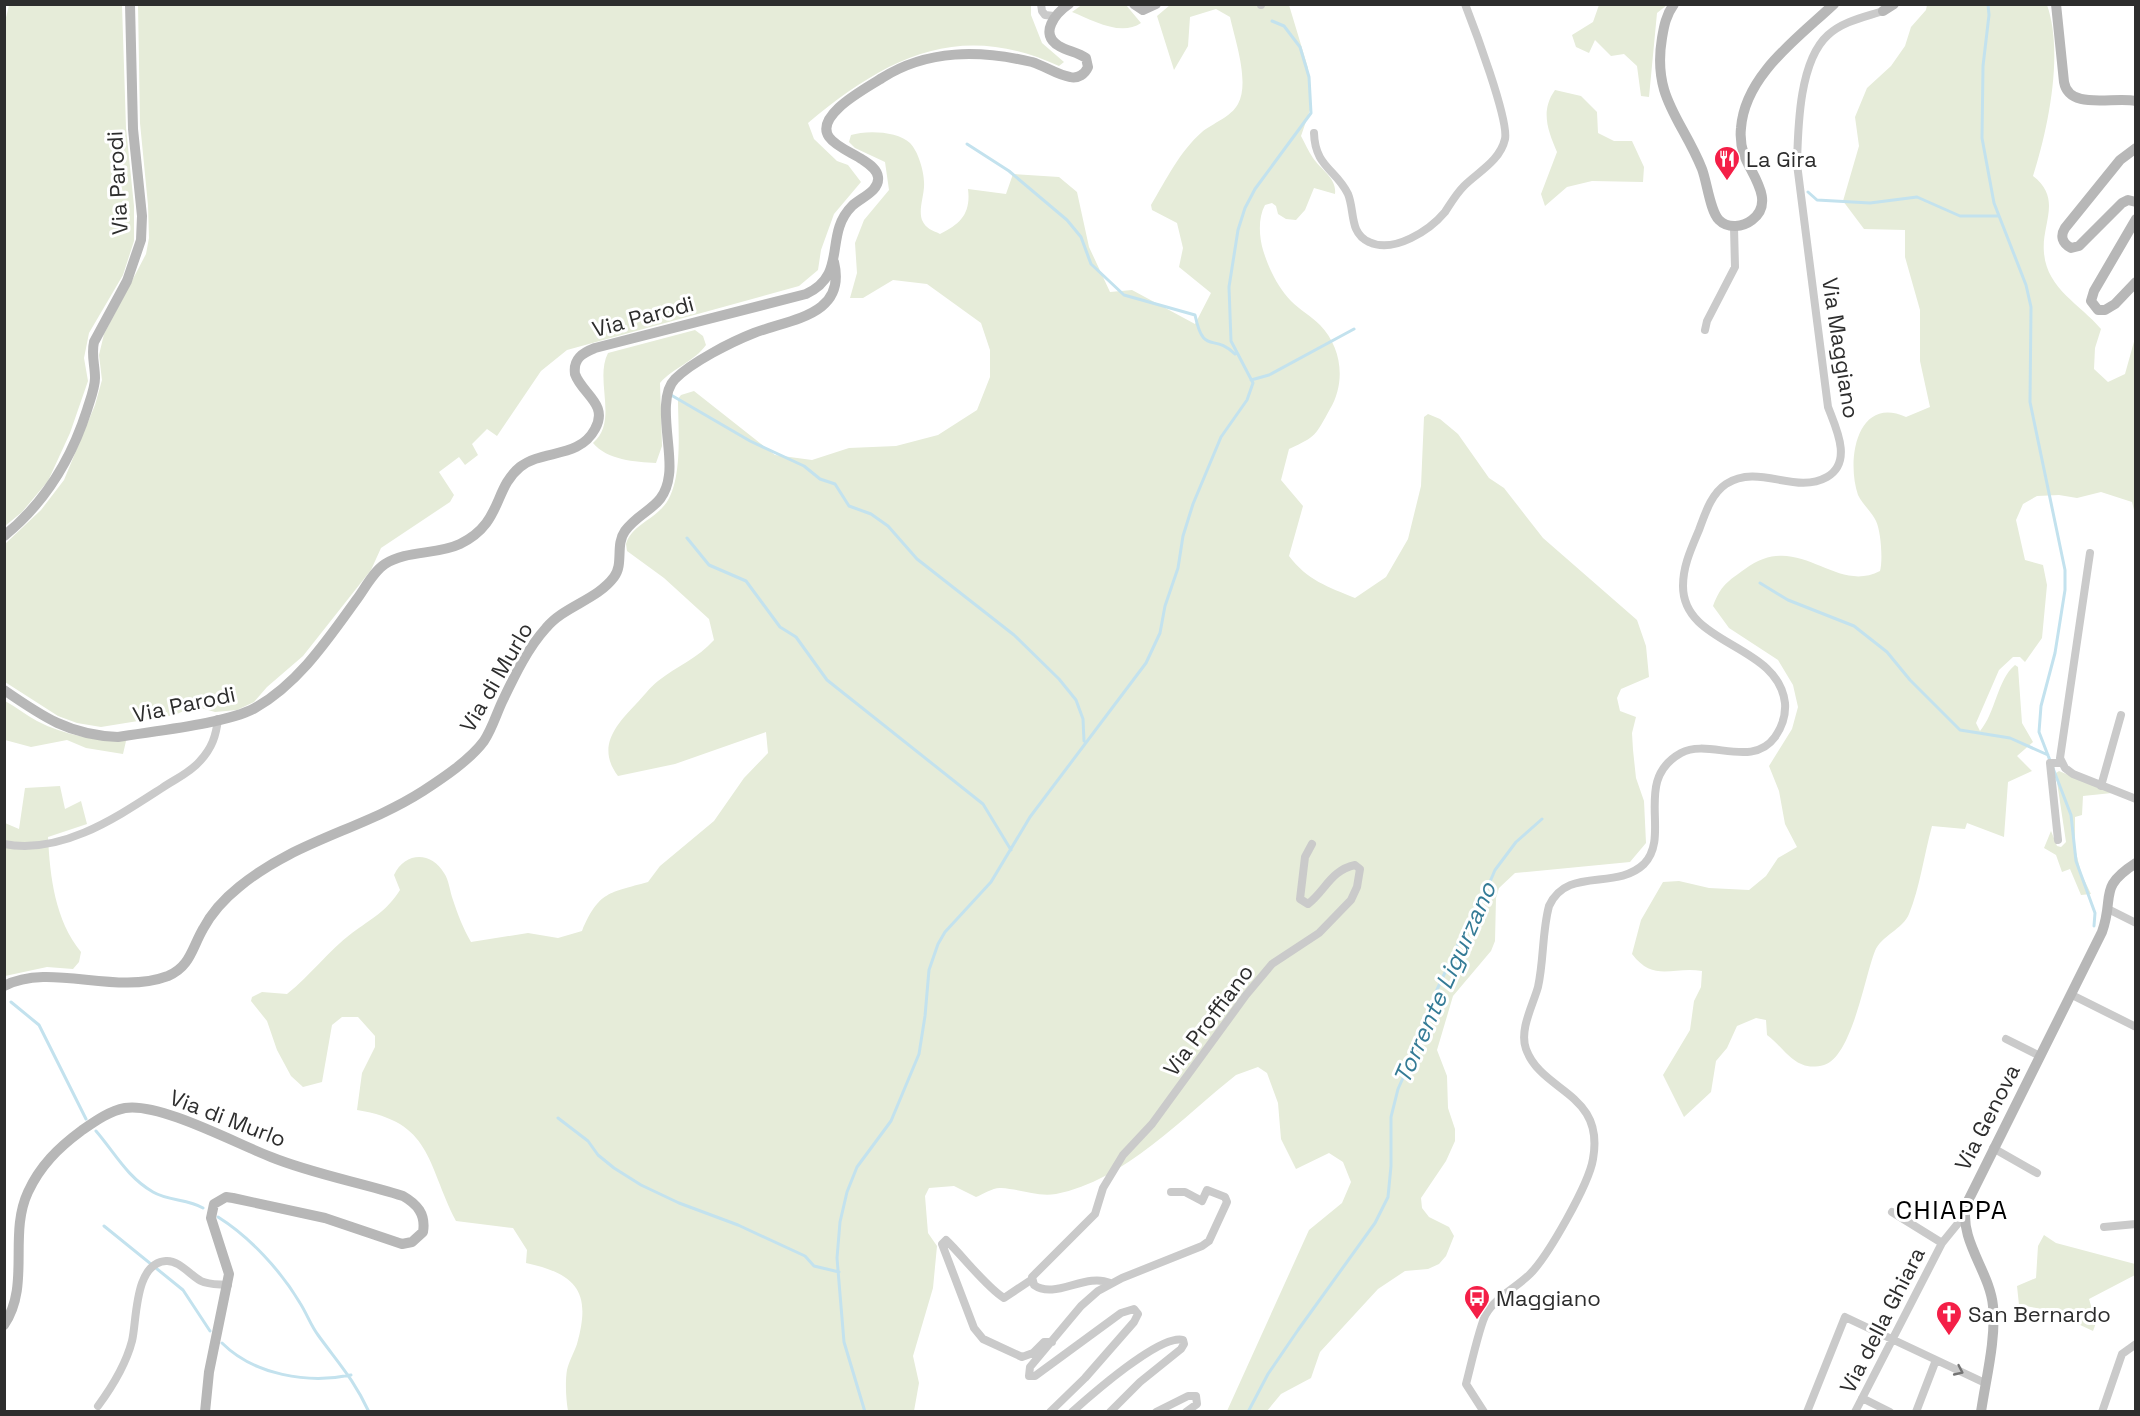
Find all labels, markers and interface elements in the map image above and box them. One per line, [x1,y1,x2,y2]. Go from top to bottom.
street label: Via Parodi [100,130,134,236]
restaurant icon: La Gira [1712,144,1742,182]
place label: La Gira [1746,145,1817,173]
street label: Via Maggiano [1816,276,1866,420]
street label: Via Parodi [589,289,697,343]
street label: Via di Murlo [453,617,539,737]
street label: Via Parodi [130,679,238,729]
water label: Torrente Ligurzano [1386,876,1503,1089]
street label: Via Proffiano [1157,958,1259,1082]
street label: Via Genova [1948,1059,2026,1175]
street label: Via di Murlo [166,1083,290,1153]
district label: CHIAPPA [1895,1193,2009,1227]
street label: Via della Ghiara [1833,1242,1931,1398]
bus stop icon: Maggiano [1462,1283,1492,1321]
place label: Maggiano [1496,1284,1601,1312]
church icon: San Bernardo [1934,1299,1964,1337]
place label: San Bernardo [1968,1300,2111,1328]
one-way arrow [1952,1363,1963,1375]

